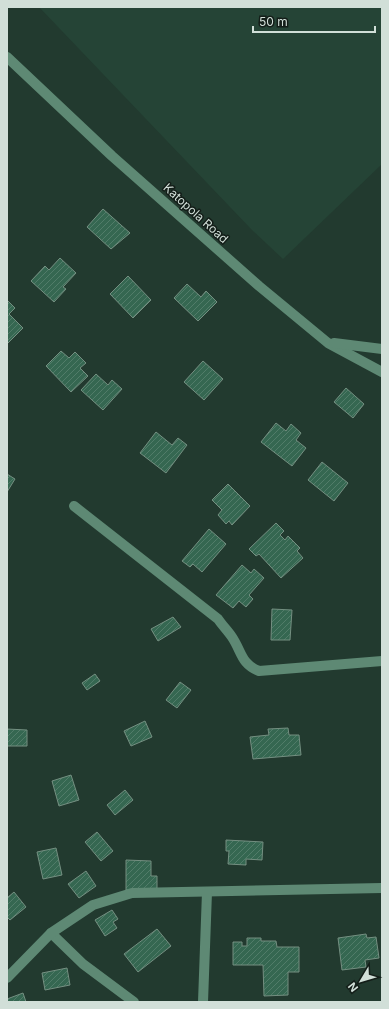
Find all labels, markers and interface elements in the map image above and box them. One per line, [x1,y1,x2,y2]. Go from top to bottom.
scale bar [253,8,375,34]
text: 50 m [259,14,288,29]
street label: Katopola Road [160,180,232,246]
north arrow [341,961,381,1001]
text: N [345,980,361,995]

